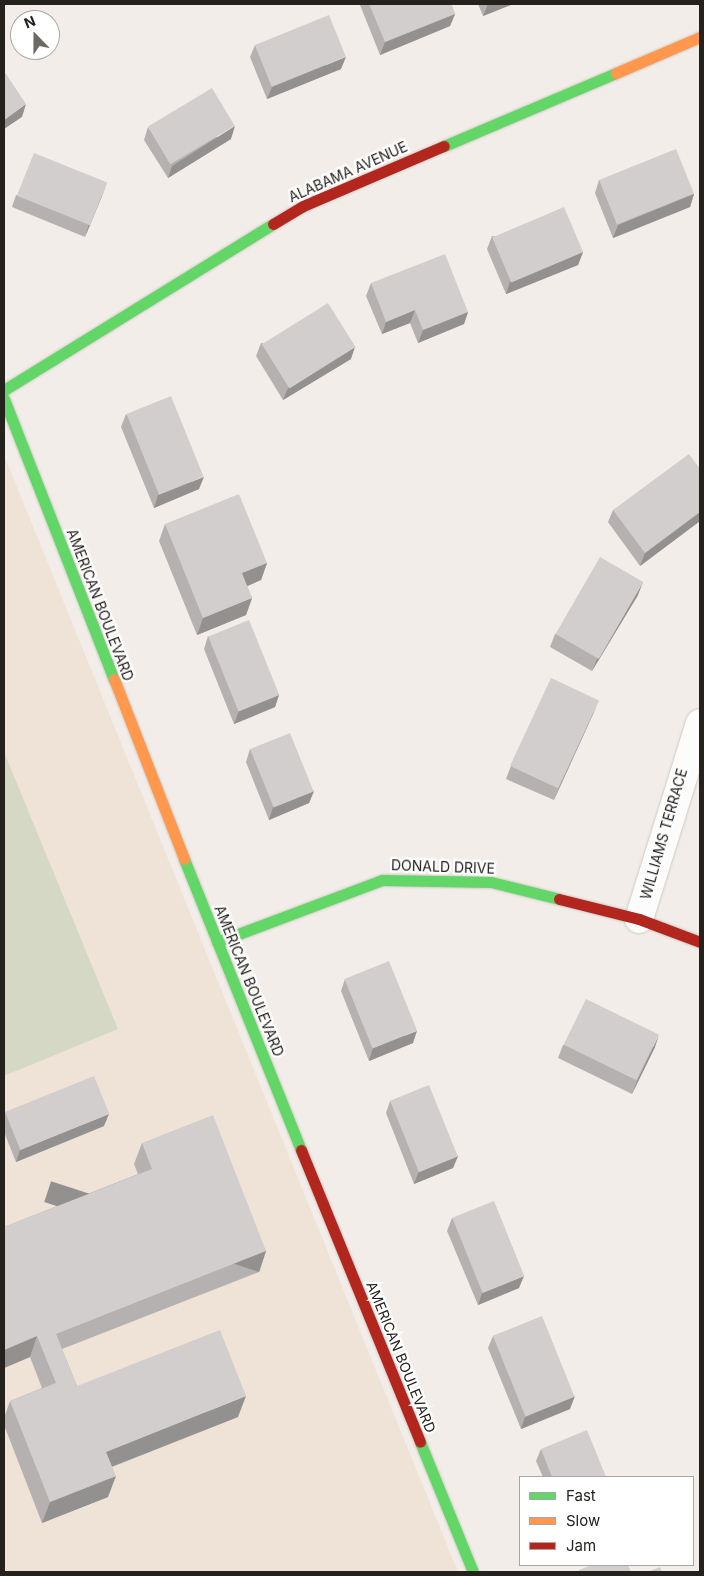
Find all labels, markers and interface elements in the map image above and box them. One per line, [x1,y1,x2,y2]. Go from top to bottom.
north arrow [10,10,60,60]
text: N [21,12,38,31]
street label: ALABAMA AVENUE [286,138,410,206]
street label: AMERICAN BOULEVARD [63,527,137,683]
street label: WILLIAMS TERRACE [637,766,691,902]
street label: DONALD DRIVE [391,857,495,877]
street label: AMERICAN BOULEVARD [211,903,287,1059]
street label: AMERICAN BOULEVARD [363,1279,439,1435]
legend [519,1476,694,1566]
text: Fast [566,1486,596,1505]
text: Slow [566,1511,600,1530]
text: Jam [566,1536,596,1555]

